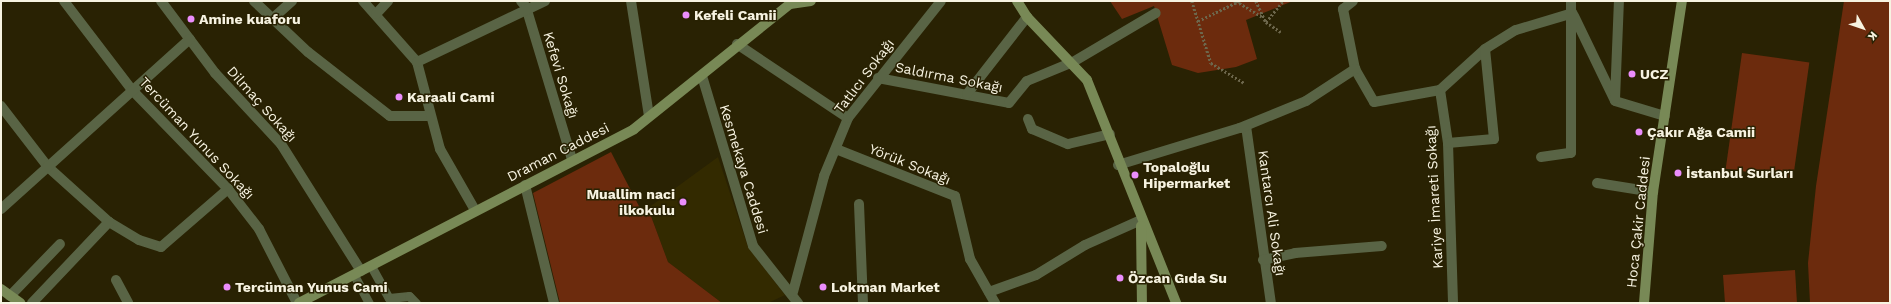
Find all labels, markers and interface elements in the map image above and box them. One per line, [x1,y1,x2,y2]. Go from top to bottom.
place label: Kefeli Camii [694,7,777,23]
north arrow [1843,8,1883,48]
marker: Kefeli Camii [681,10,691,20]
place label: Amine kuaforu [199,11,301,27]
marker: Amine kuaforu [186,14,196,24]
text: K [1865,29,1880,43]
street label: Kefevi Sokağı [540,30,582,120]
street label: Tatlıcı Sokağı [830,35,898,117]
street label: Saldırma Sokağı [894,58,1004,96]
street label: Dilmaç Sokağı [224,63,300,145]
place label: UCZ [1640,66,1668,82]
marker: UCZ [1627,69,1637,79]
street label: Tercüman Yunus Sokağı [136,73,258,203]
place label: Karaali Cami [407,89,495,105]
marker: Karaali Cami [394,92,404,102]
street label: Kesmekaya Caddesi [716,102,772,236]
street label: Draman Caddesi [504,119,612,185]
place label: Çakır Ağa Camii [1647,124,1756,140]
street label: Kariye İmareti Sokağı [1422,125,1446,269]
marker: Çakır Ağa Camii [1634,127,1644,137]
street label: Yörük Sokağı [867,140,953,188]
street label: Kantarcı Ali Sokağı [1255,149,1289,277]
street label: Hoca Çakir Caddesi [1623,155,1653,289]
place label: Topaloğlu Hipermarket [1143,159,1230,192]
place label: İstanbul Surları [1686,165,1793,181]
marker: İstanbul Surları [1673,168,1683,178]
marker: Topaloğlu Hipermarket [1130,170,1140,180]
place label: Muallim naci ilkokulu [586,186,675,218]
marker: Muallim naci ilkokulu [678,197,688,207]
place label: Özcan Gıda Su [1128,270,1227,286]
marker: Özcan Gıda Su [1115,273,1125,283]
place label: Tercüman Yunus Cami [235,279,388,295]
place label: Lokman Market [831,279,940,295]
marker: Tercüman Yunus Cami [222,282,232,292]
marker: Lokman Market [818,282,828,292]

